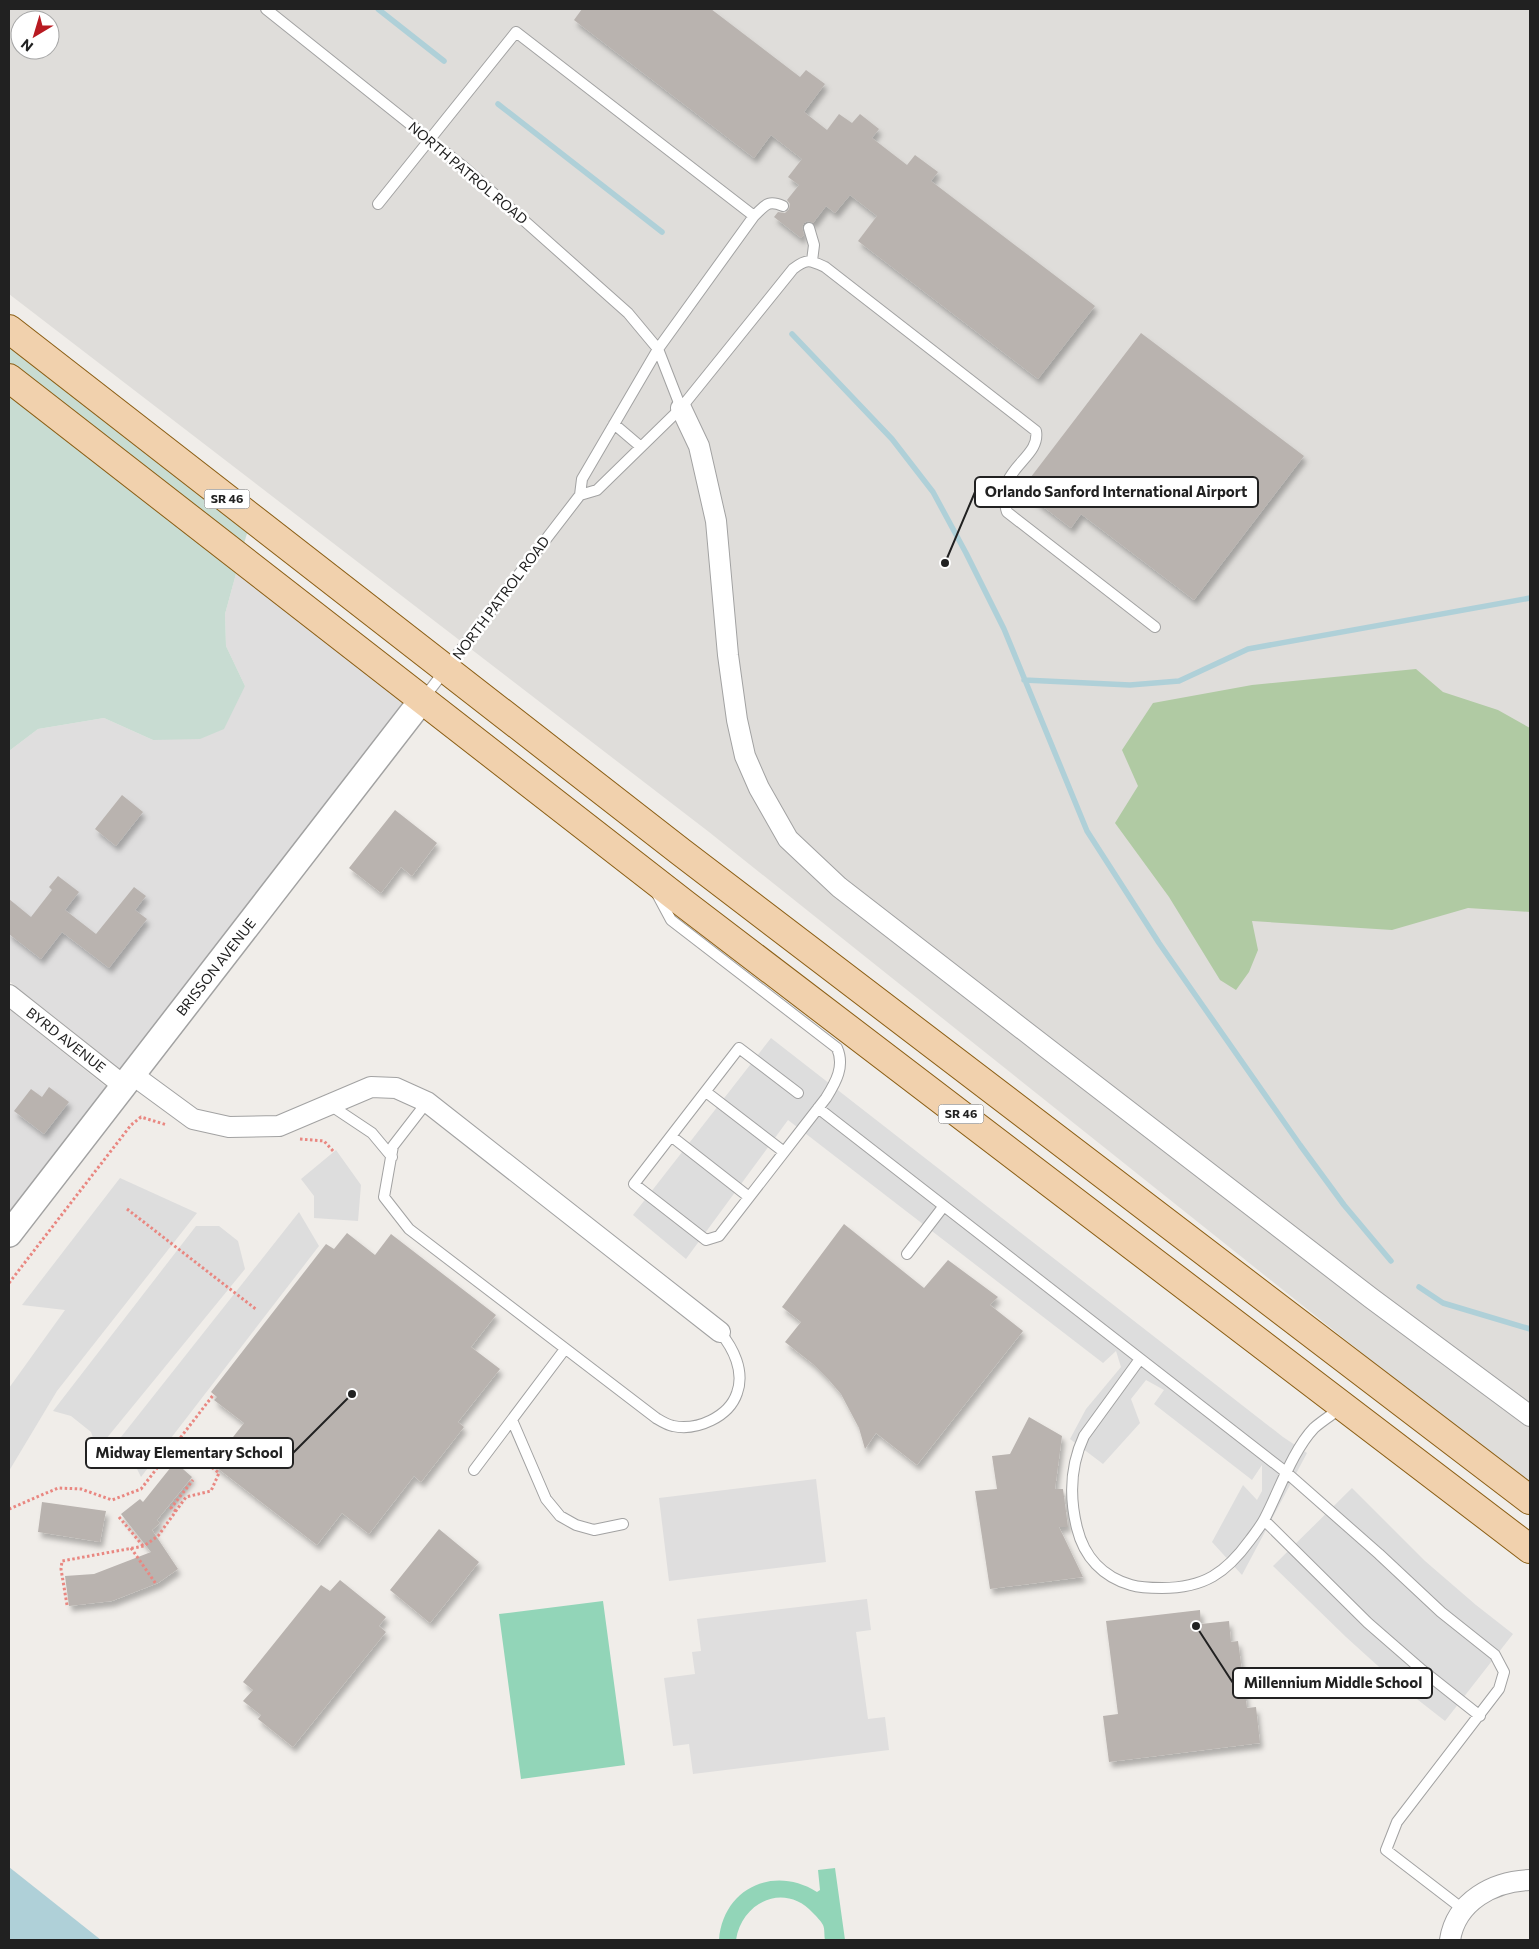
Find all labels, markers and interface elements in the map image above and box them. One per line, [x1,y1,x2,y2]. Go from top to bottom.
north arrow [10,10,60,60]
text: N [17,36,36,56]
street label: NORTH PATROL ROAD [405,118,531,227]
callout: Orlando Sanford International Airport [975,477,1258,507]
text: Orlando Sanford International Airport [985,482,1247,500]
road number: SR 46 [204,489,250,508]
street label: NORTH PATROL ROAD [449,533,553,663]
street label: BRISSON AVENUE [172,915,259,1019]
street label: BYRD AVENUE [23,1003,109,1076]
road number: SR 46 [938,1104,984,1124]
callout: Midway Elementary School [86,1438,293,1468]
text: Midway Elementary School [95,1443,283,1461]
callout: Millennium Middle School [1233,1668,1432,1698]
text: Millennium Middle School [1244,1673,1422,1691]

